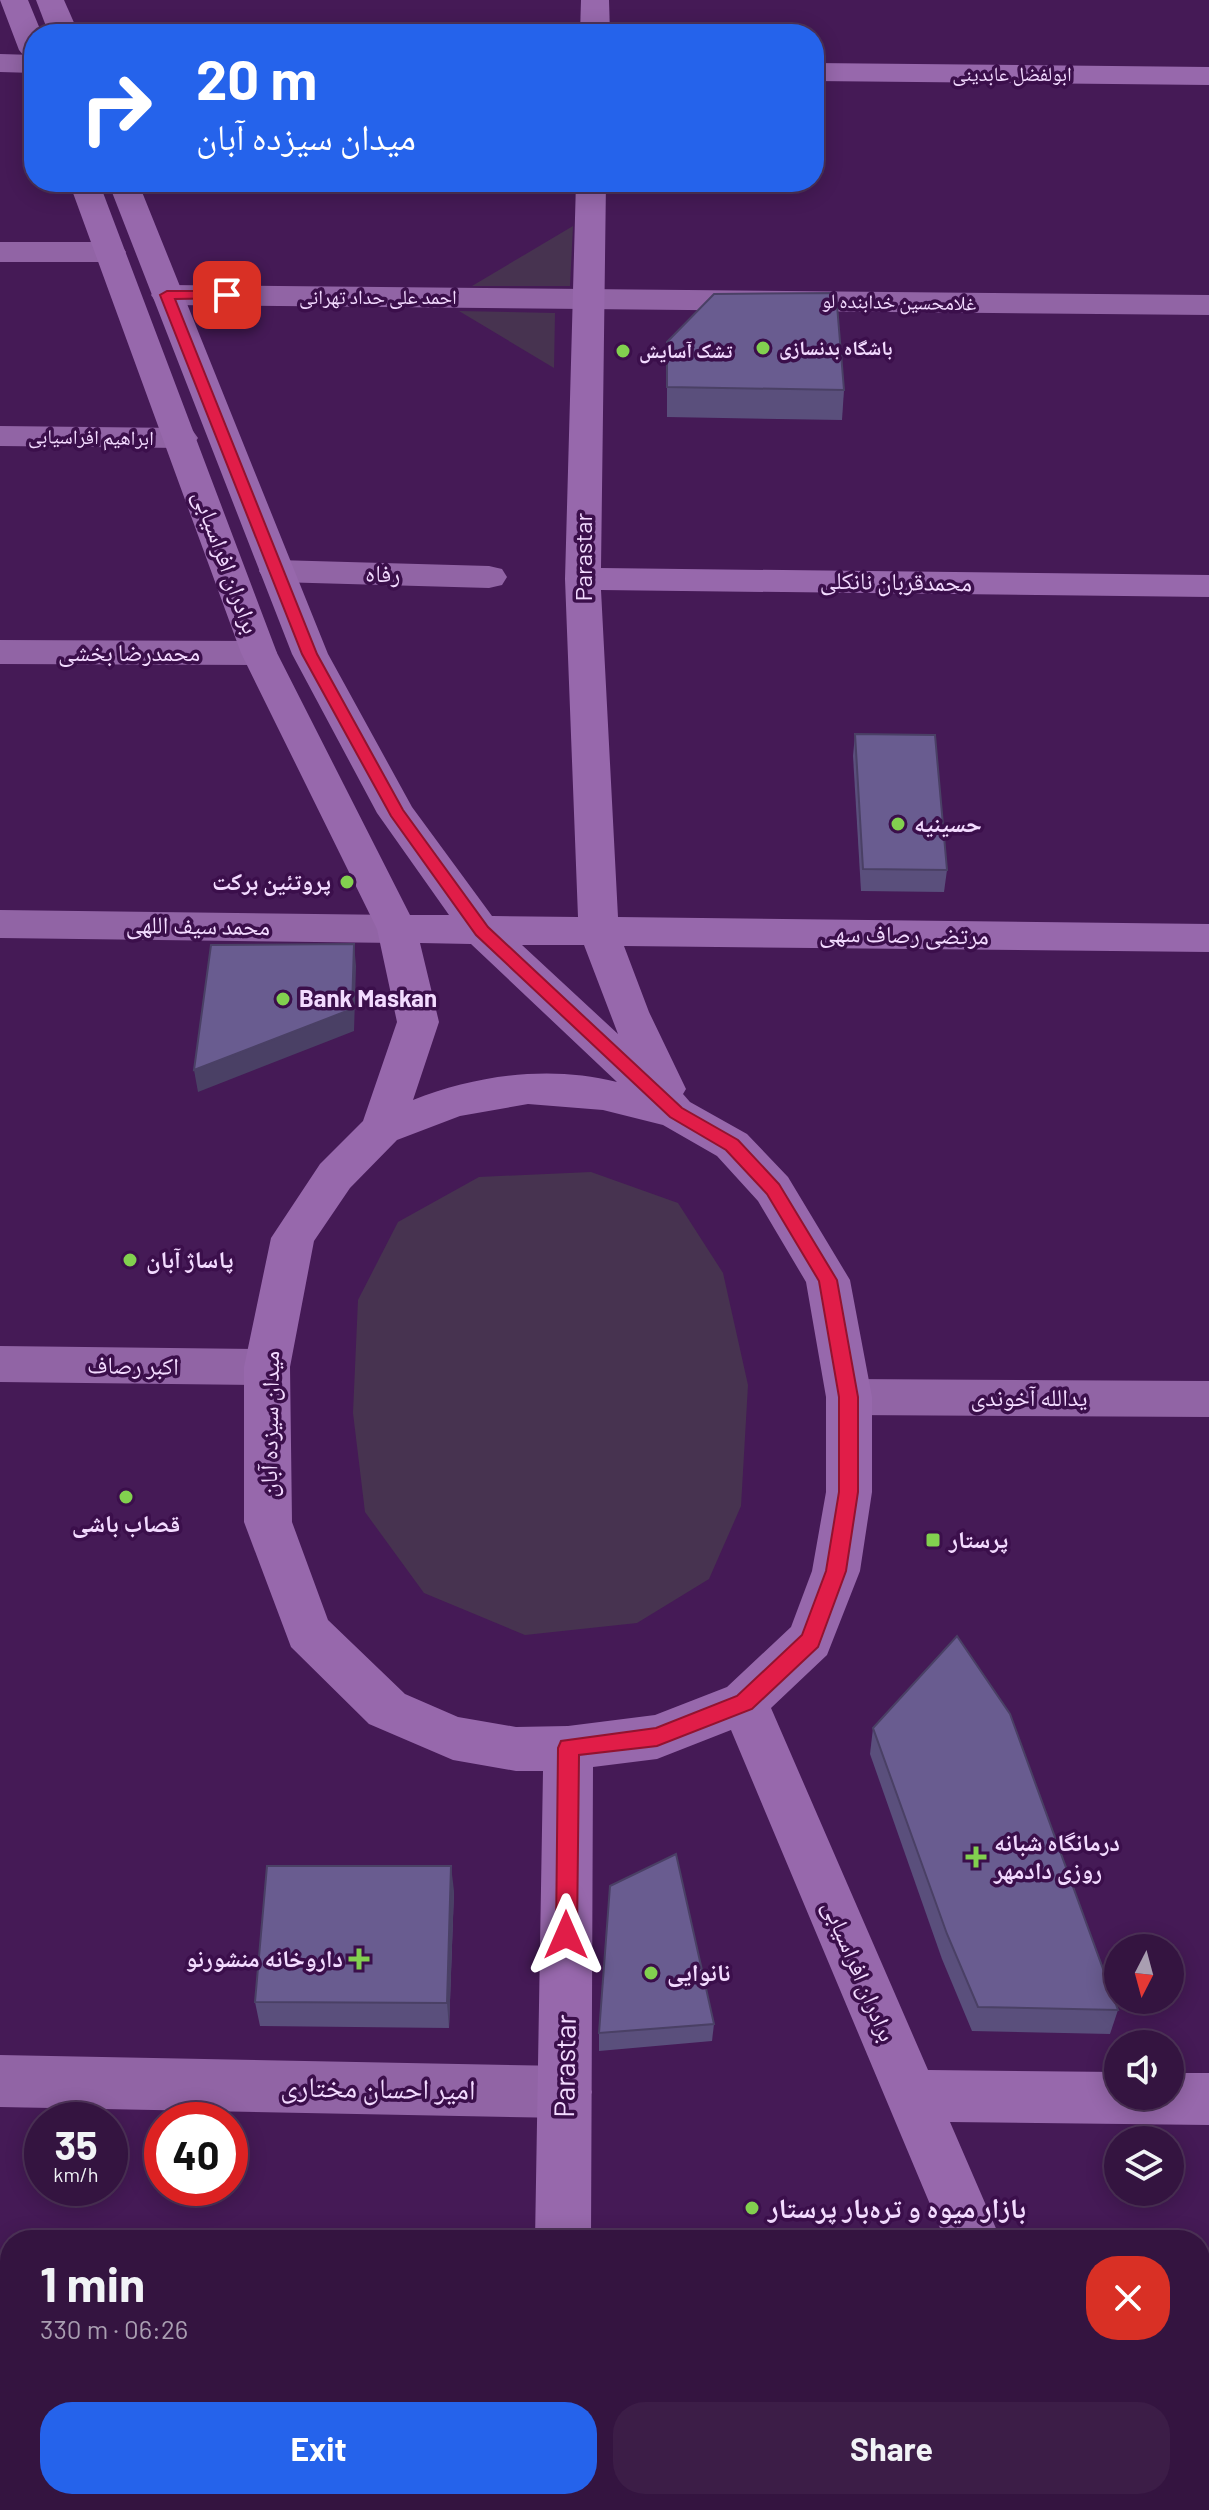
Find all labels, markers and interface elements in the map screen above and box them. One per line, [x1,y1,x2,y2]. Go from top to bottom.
text: 20 m [196,44,317,111]
icon: right [64,56,168,160]
street label: ابولفضل عابدینی [952,61,1072,86]
text: میدان سیزده آبان [196,114,416,157]
pin [193,261,261,329]
icon: arrive [205,273,249,317]
street label: احمد علی حداد تهرانی [299,284,457,309]
street label: غلامحسین خدابنده لو [822,288,976,315]
place label: باشگاه بدنسازی [779,335,893,360]
place label: تشک آسایش [639,338,733,364]
marker: باشگاه بدنسازی [754,339,772,357]
marker: تشک آسایش [614,342,632,360]
street label: ابراهیم افراسیابی [28,423,154,452]
street label: برادران افراسیابی [187,486,267,638]
street label: Parastar [568,512,597,601]
street label: رفاه [365,557,401,588]
street label: محمدقربان نانکلی [820,565,972,597]
street label: محمدرضا بخشی [58,637,200,667]
place label: حسینیه [914,808,982,838]
marker: حسینیه [889,815,907,833]
place label: پروتئین برکت [212,866,331,896]
marker: پروتئین برکت [338,873,356,891]
street label: محمد سیف اللهی [126,909,270,941]
street label: مرتضی رصاف سهی [819,918,989,950]
place label: Bank Maskan [299,983,437,1012]
marker: Bank Maskan [274,990,292,1008]
place label: پاساژ آبان [146,1244,234,1274]
marker: پاساژ آبان [121,1251,139,1269]
street label: اکبر رصاف [87,1349,179,1381]
street label: میدان سیزده آبان [253,1350,285,1498]
street label: یدالله آخوندی [971,1382,1087,1412]
marker: قصاب باشی [117,1488,135,1506]
place label: قصاب باشی [72,1508,180,1538]
place label: پرستار [948,1524,1008,1554]
marker: پرستار [924,1531,942,1549]
place label: درمانگاه شبانه روزی دادمهر [993,1827,1120,1885]
marker: درمانگاه شبانه روزی دادمهر [965,1846,987,1868]
position arrow [524,1893,608,1977]
street label: برادران افراسیابی [817,1895,903,2046]
north arrow [1104,1934,1184,2014]
map controls [1104,1934,1184,2206]
place label: داروخانه منشورنو [186,1943,343,1972]
marker: داروخانه منشورنو [350,1950,368,1968]
place label: نانوایی [667,1957,730,1987]
marker: نانوایی [642,1964,660,1982]
street label: Parastar [546,2014,582,2118]
button: sound [1104,2030,1184,2110]
street label: امیر احسان مختاری [280,2068,476,2107]
speed limit sign: 40 [144,2102,248,2206]
text: 35 [54,2120,98,2168]
button: layers [1104,2126,1184,2206]
text: km/h [53,2162,99,2186]
place label: بازار میوه و تره‌بار پرستار [767,2190,1026,2225]
marker: بازار میوه و تره‌بار پرستار [743,2199,761,2217]
text: 1 min [40,2254,145,2312]
button: close [1086,2256,1170,2340]
text: 330 m · 06:26 [40,2313,188,2344]
button: Exit [40,2402,597,2494]
button: Share [613,2402,1170,2494]

